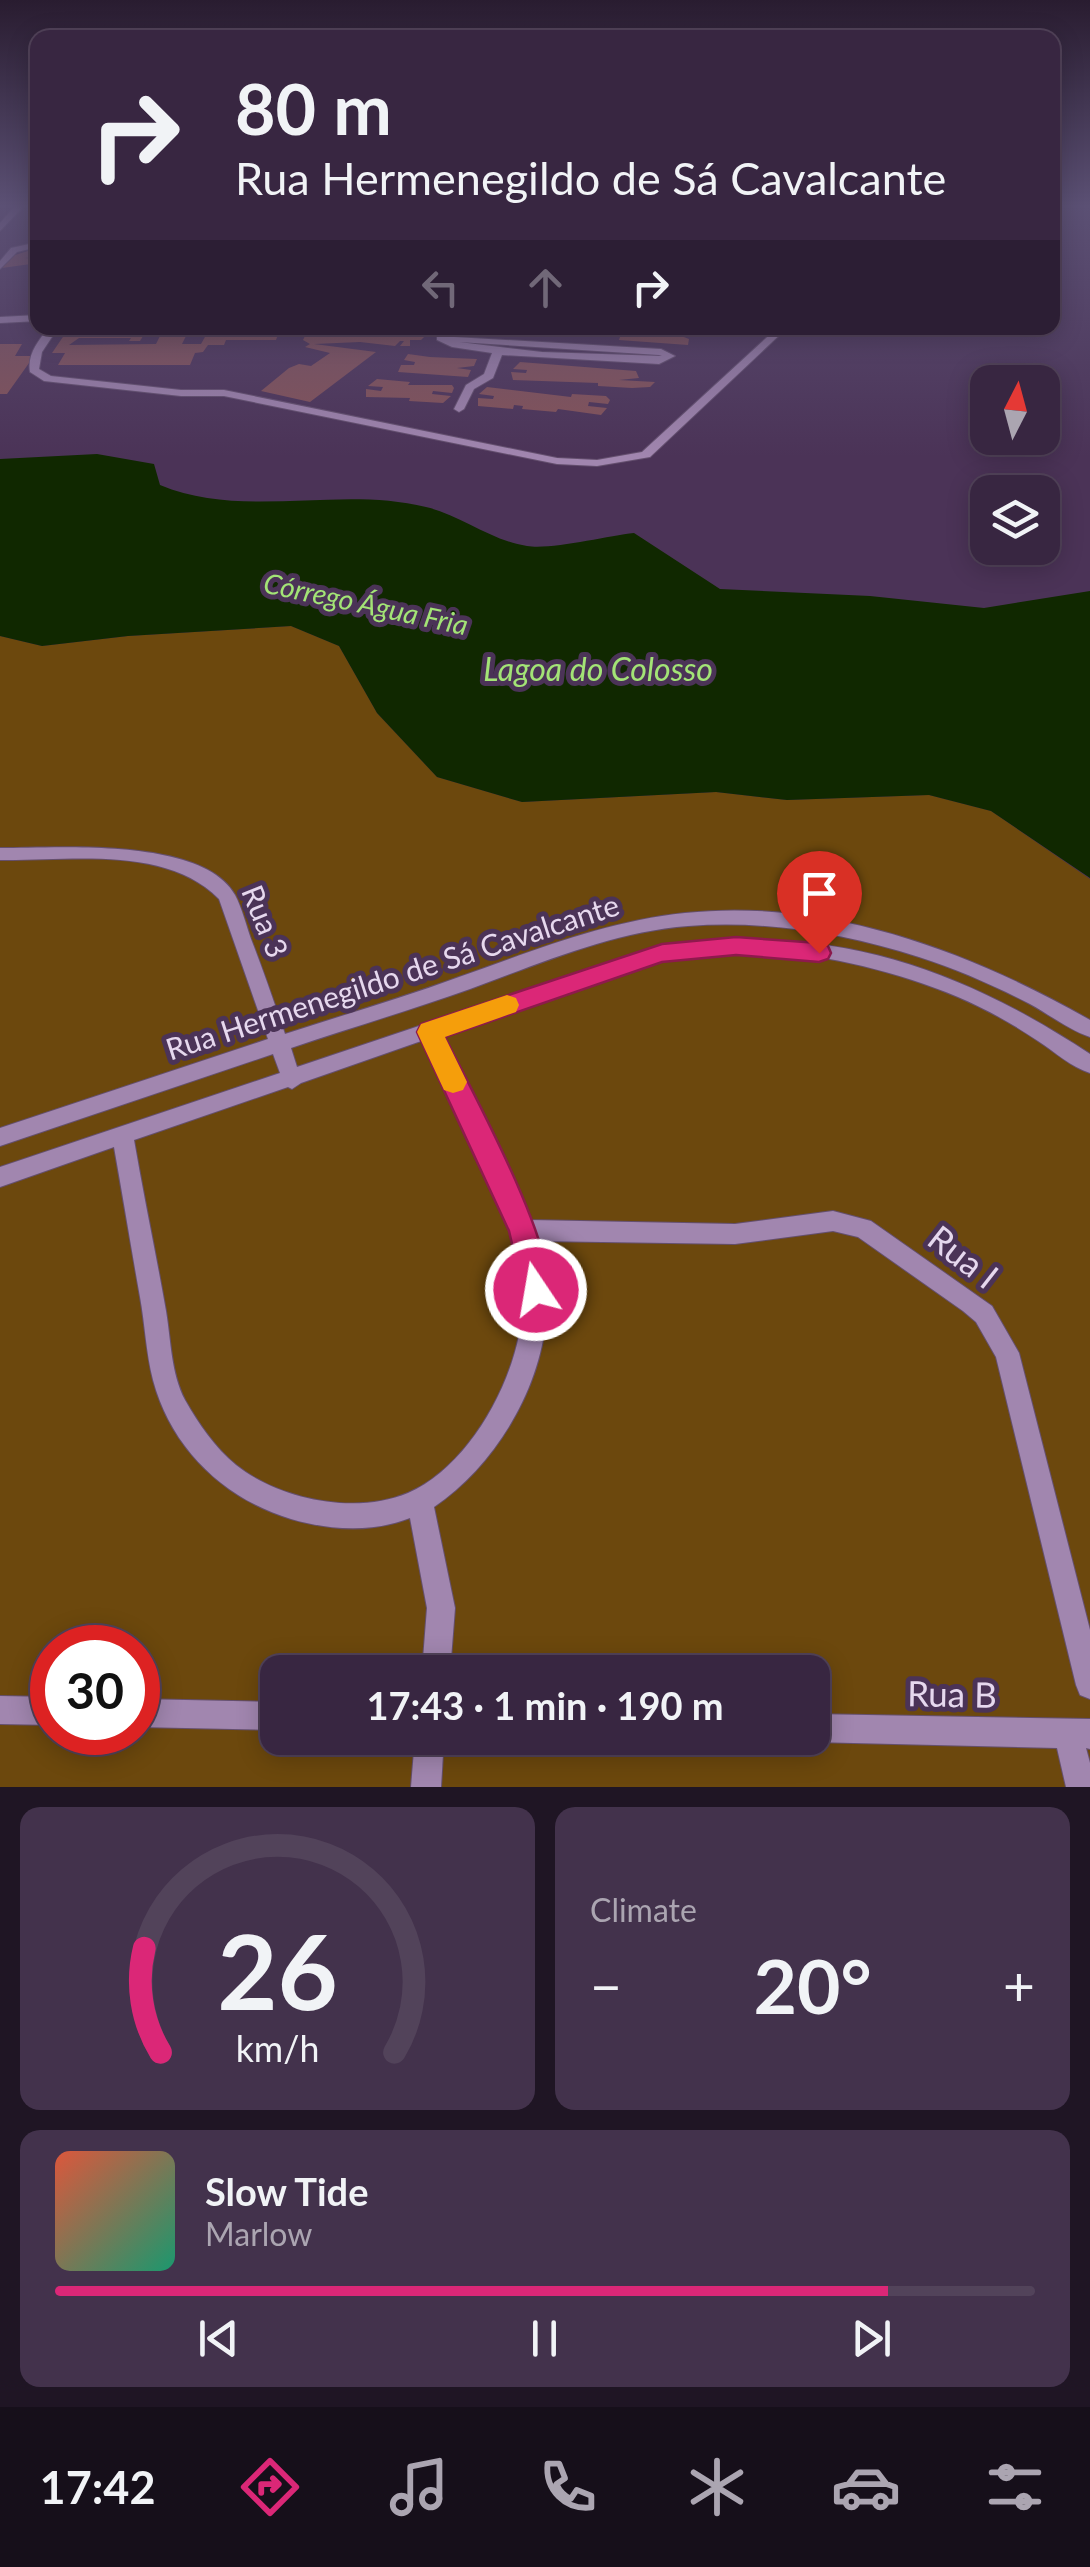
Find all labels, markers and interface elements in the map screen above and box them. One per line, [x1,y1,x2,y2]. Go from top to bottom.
text: 80 m [235,66,392,150]
icon: right [70,70,200,200]
text: Rua Hermenegildo de Sá Cavalcante [235,151,946,205]
icon: left [413,260,468,315]
icon: ahead [518,260,573,315]
icon: right [623,260,678,315]
north arrow [970,365,1060,455]
map controls [970,365,1060,565]
button: layers [970,475,1060,565]
water label: Córrego Água Fria [261,565,471,641]
water label: Lagoa do Colosso [483,649,713,688]
pin [777,851,862,954]
icon: arrive [792,866,847,921]
street label: Rua 3 [235,880,297,962]
street label: Rua Hermenegildo de Sá Cavalcante [161,886,623,1066]
street label: Rua I [921,1216,1007,1296]
position arrow [484,1238,588,1342]
speed limit sign: 30 [30,1625,160,1755]
street label: Rua B [907,1671,997,1715]
text: 17:43 · 1 min · 190 m [366,1682,724,1728]
text: Climate [590,1890,697,1929]
text: 26 [217,1907,338,2032]
text: 20° [753,1940,872,2030]
text: − [590,1952,622,2018]
text: + [1003,1952,1035,2018]
text: km/h [236,2027,319,2070]
text: Slow Tide [205,2168,368,2214]
text: Marlow [205,2214,312,2253]
icon: previous [191,2311,246,2366]
icon: pause [517,2311,572,2366]
icon: next [844,2311,899,2366]
icon: directions [235,2452,305,2522]
icon: music [384,2452,454,2522]
icon: phone [533,2452,603,2522]
icon: climate [682,2452,752,2522]
icon: car [831,2452,901,2522]
icon: filters [980,2452,1050,2522]
text: 17:42 [40,2460,156,2514]

